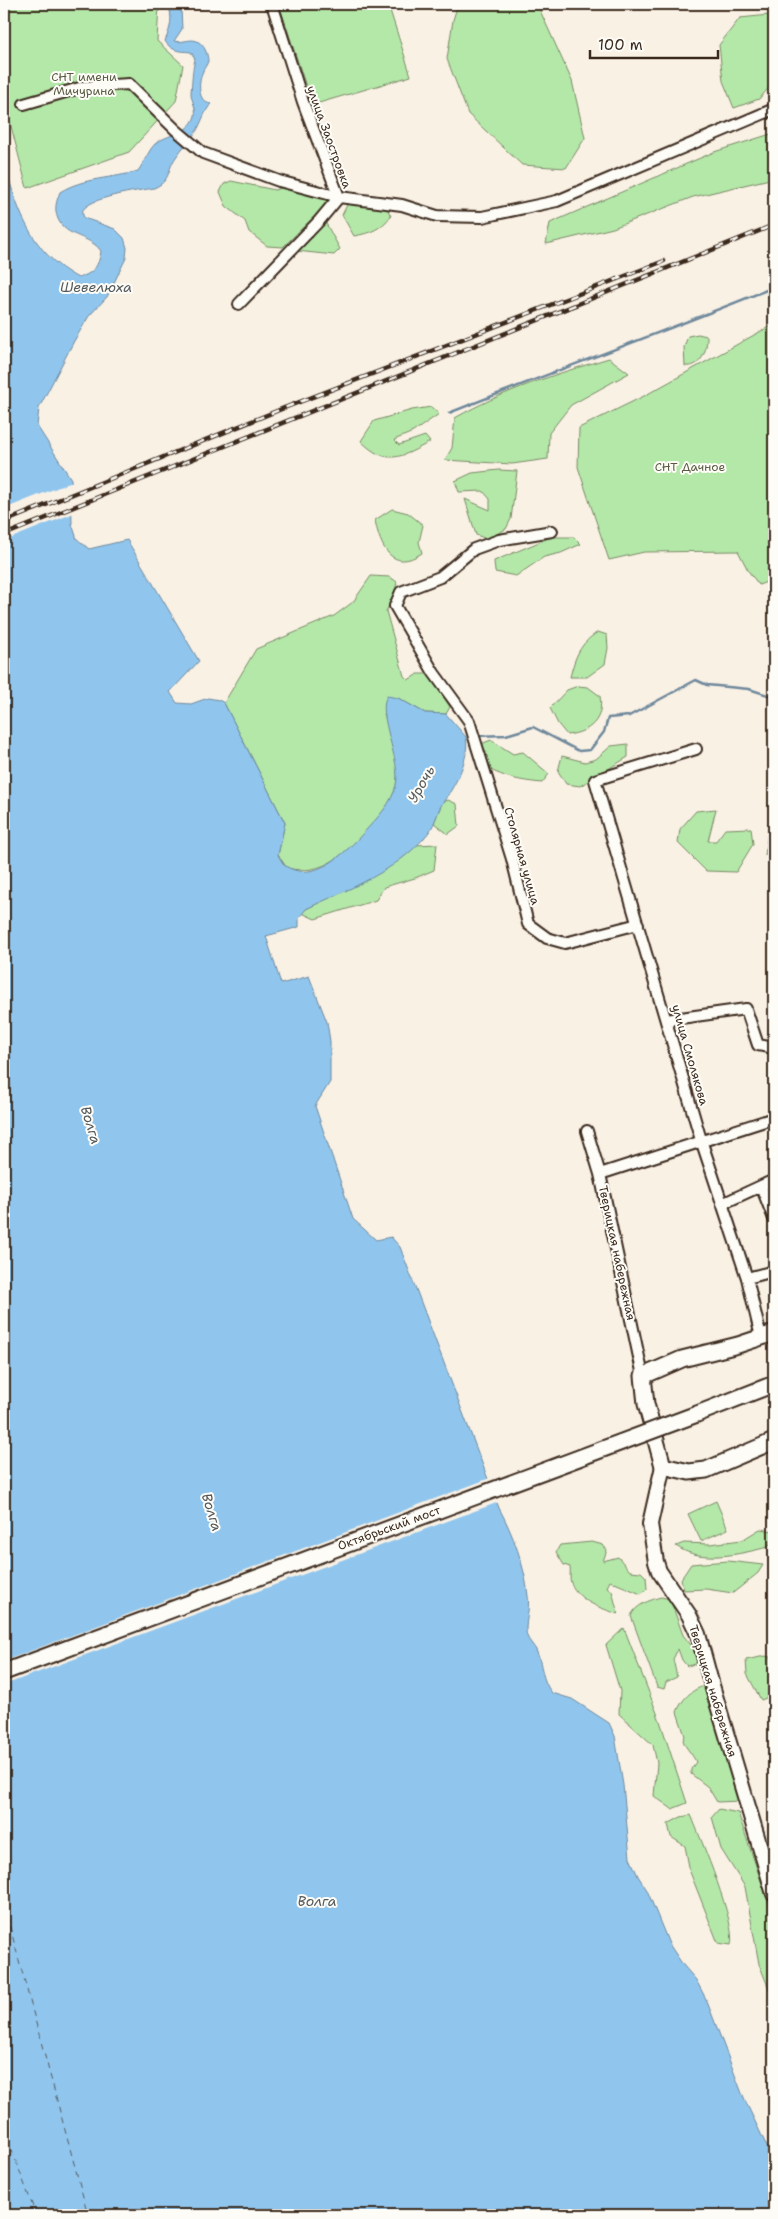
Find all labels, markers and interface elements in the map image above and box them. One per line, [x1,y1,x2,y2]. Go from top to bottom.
scale bar [590,28,718,60]
text: 100 m [598,35,643,55]
park label: СНТ имени Мичурина [51,69,117,99]
street label: улица Заостровка [303,83,355,191]
water label: Шевелюха [60,278,132,296]
park label: СНТ Дачное [655,459,725,475]
water label: Урочь [403,762,439,806]
street label: Столярная улица [500,805,544,907]
street label: улица Смолякова [668,1003,712,1108]
water label: Волга [77,1104,105,1146]
street label: Тверицкая набережная [595,1184,639,1322]
water label: Волга [198,1491,226,1533]
street label: Октябрьский мост [335,1502,443,1554]
street label: Тверицкая набережная [685,1623,741,1759]
water label: Волга [298,1892,336,1910]

